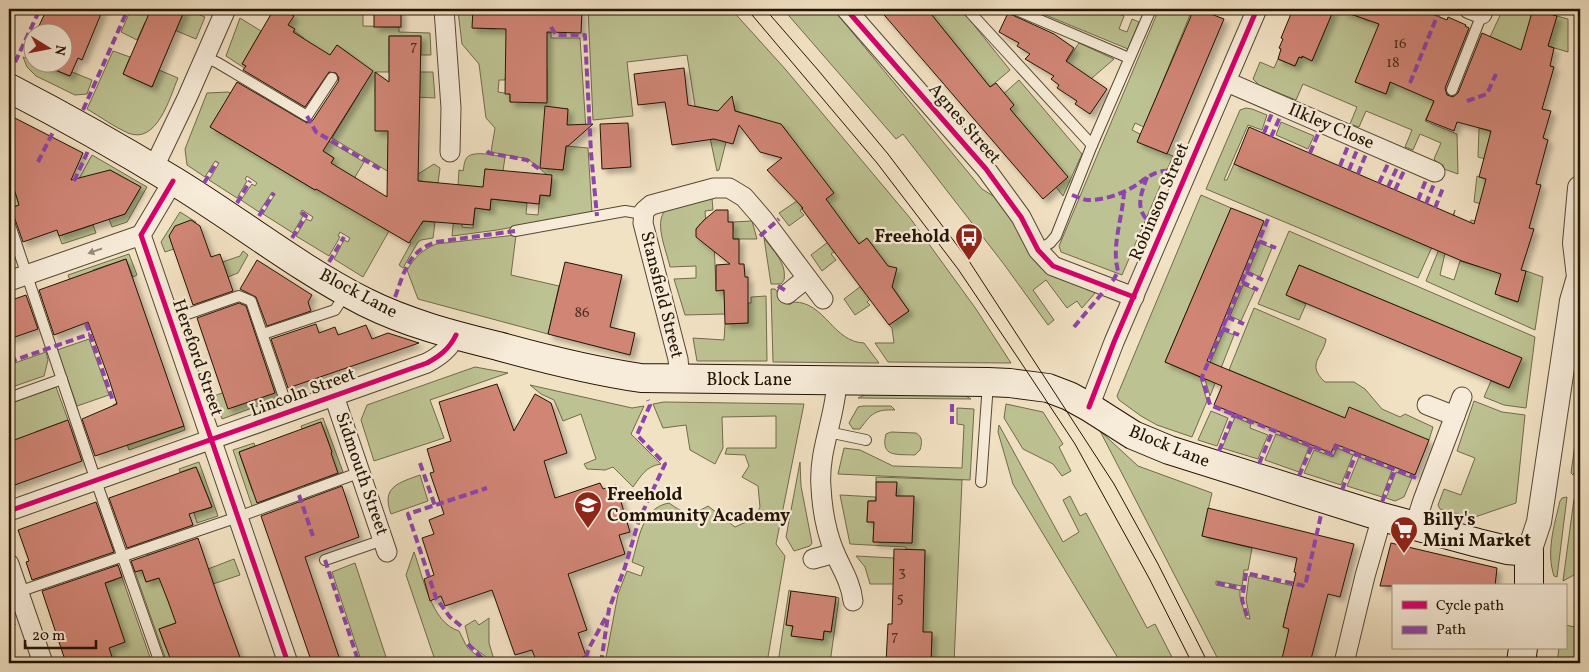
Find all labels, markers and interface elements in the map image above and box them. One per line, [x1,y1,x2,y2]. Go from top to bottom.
north arrow [22,22,72,72]
house number: 16 [1393,34,1407,55]
house number: 7 [410,36,418,57]
text: N [49,43,70,57]
house number: 18 [1386,53,1400,74]
street label: Agnes Street [922,78,1006,170]
street label: Ilkley Close [1284,98,1378,156]
street label: Robinson Street [1124,139,1196,265]
bus stop icon: Freehold [954,222,984,261]
place label: Freehold [874,225,950,250]
street label: Stansfield Street [633,229,689,361]
one-way arrow [87,248,102,256]
street label: Block Lane [314,263,402,325]
street label: Hereford Street [165,296,229,420]
house number: 86 [574,303,590,324]
street label: Lincoln Street [247,362,359,424]
street label: Block Lane [706,368,792,393]
street label: Sidmouth Street [328,409,394,539]
street label: Block Lane [1125,419,1213,475]
place label: Freehold Community Academy [607,483,790,529]
school or university icon: Freehold Community Academy [573,490,603,529]
place label: Billy's Mini Market [1423,508,1531,554]
supermarket icon: Billy's Mini Market [1389,515,1419,554]
house number: 3 [898,562,906,583]
legend [1392,584,1566,650]
house number: 5 [896,588,904,609]
text: Cycle path [1436,596,1504,617]
scale bar [25,617,96,649]
text: Path [1436,620,1466,641]
text: 20 m [32,626,65,647]
house number: 7 [891,626,899,647]

